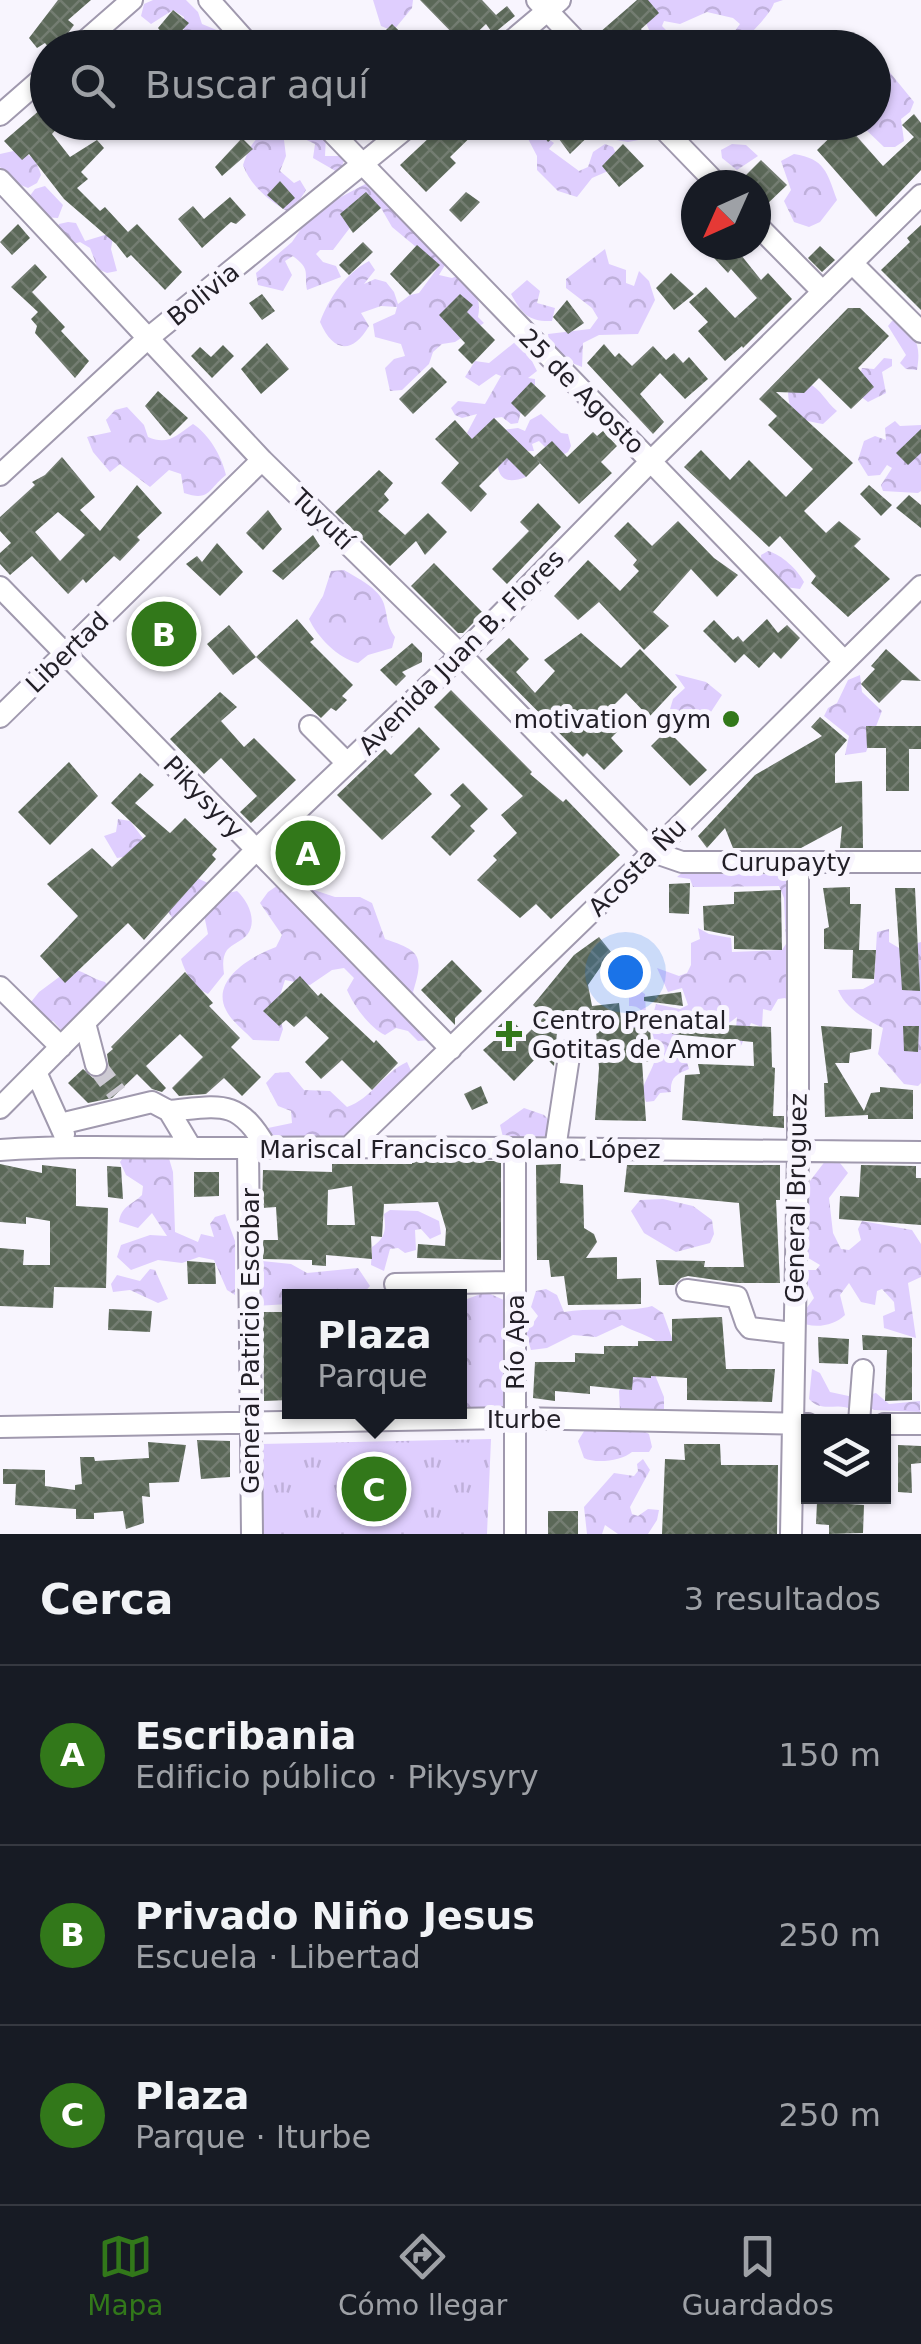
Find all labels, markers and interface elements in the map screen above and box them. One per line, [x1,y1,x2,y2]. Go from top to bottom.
search box [30,30,891,140]
icon: search [65,58,120,113]
text: Buscar aquí [145,63,369,107]
north arrow [681,170,771,260]
street label: Bolivia [162,257,245,332]
street label: 25 de Agosto [513,323,650,460]
street label: Tuyutí [285,482,360,556]
street label: Avenida Juan B. Flores [353,544,570,761]
pin: B [132,596,196,672]
street label: Libertad [20,606,115,699]
place label: motivation gym [514,705,711,734]
marker: motivation gym [720,708,742,730]
street label: Pikysyry [158,750,250,845]
street label: Acosta Ñu [582,812,692,922]
pin: A [276,816,340,890]
street label: Curupayty [721,848,851,877]
your location [600,947,651,998]
place label: Centro Prenatal Gotitas de Amor [532,1006,736,1064]
marker: Centro Prenatal Gotitas de Amor [496,1021,522,1047]
street label: General Bruguez [780,1093,813,1303]
street label: Mariscal Francisco Solano López [259,1135,661,1164]
street label: General Patricio Escobar [236,1187,265,1494]
popup [282,1289,467,1419]
street label: Río Apa [501,1294,530,1390]
text: Plaza [317,1313,432,1357]
text: Parque [317,1357,428,1395]
street label: Iturbe [487,1405,561,1434]
map controls [801,1414,891,1504]
button: layers [801,1414,891,1504]
pin: C [342,1452,406,1526]
text: Cerca [40,1575,173,1624]
text: 3 resultados [684,1580,881,1618]
text: Escribania [135,1714,356,1758]
text: A [60,1736,85,1774]
text: 150 m [779,1736,881,1774]
text: Edificio público · Pikysyry [135,1758,539,1796]
text: Privado Niño Jesus [135,1894,535,1938]
text: B [60,1916,85,1954]
text: 250 m [779,1916,881,1954]
text: Escuela · Libertad [135,1938,421,1976]
text: Plaza [135,2074,249,2118]
text: C [61,2096,84,2134]
text: 250 m [779,2096,881,2134]
text: Parque · Iturbe [135,2118,371,2156]
tab: Mapa [87,2229,163,2322]
tab: Cómo llegar [338,2229,507,2322]
tab: Guardados [682,2229,834,2322]

